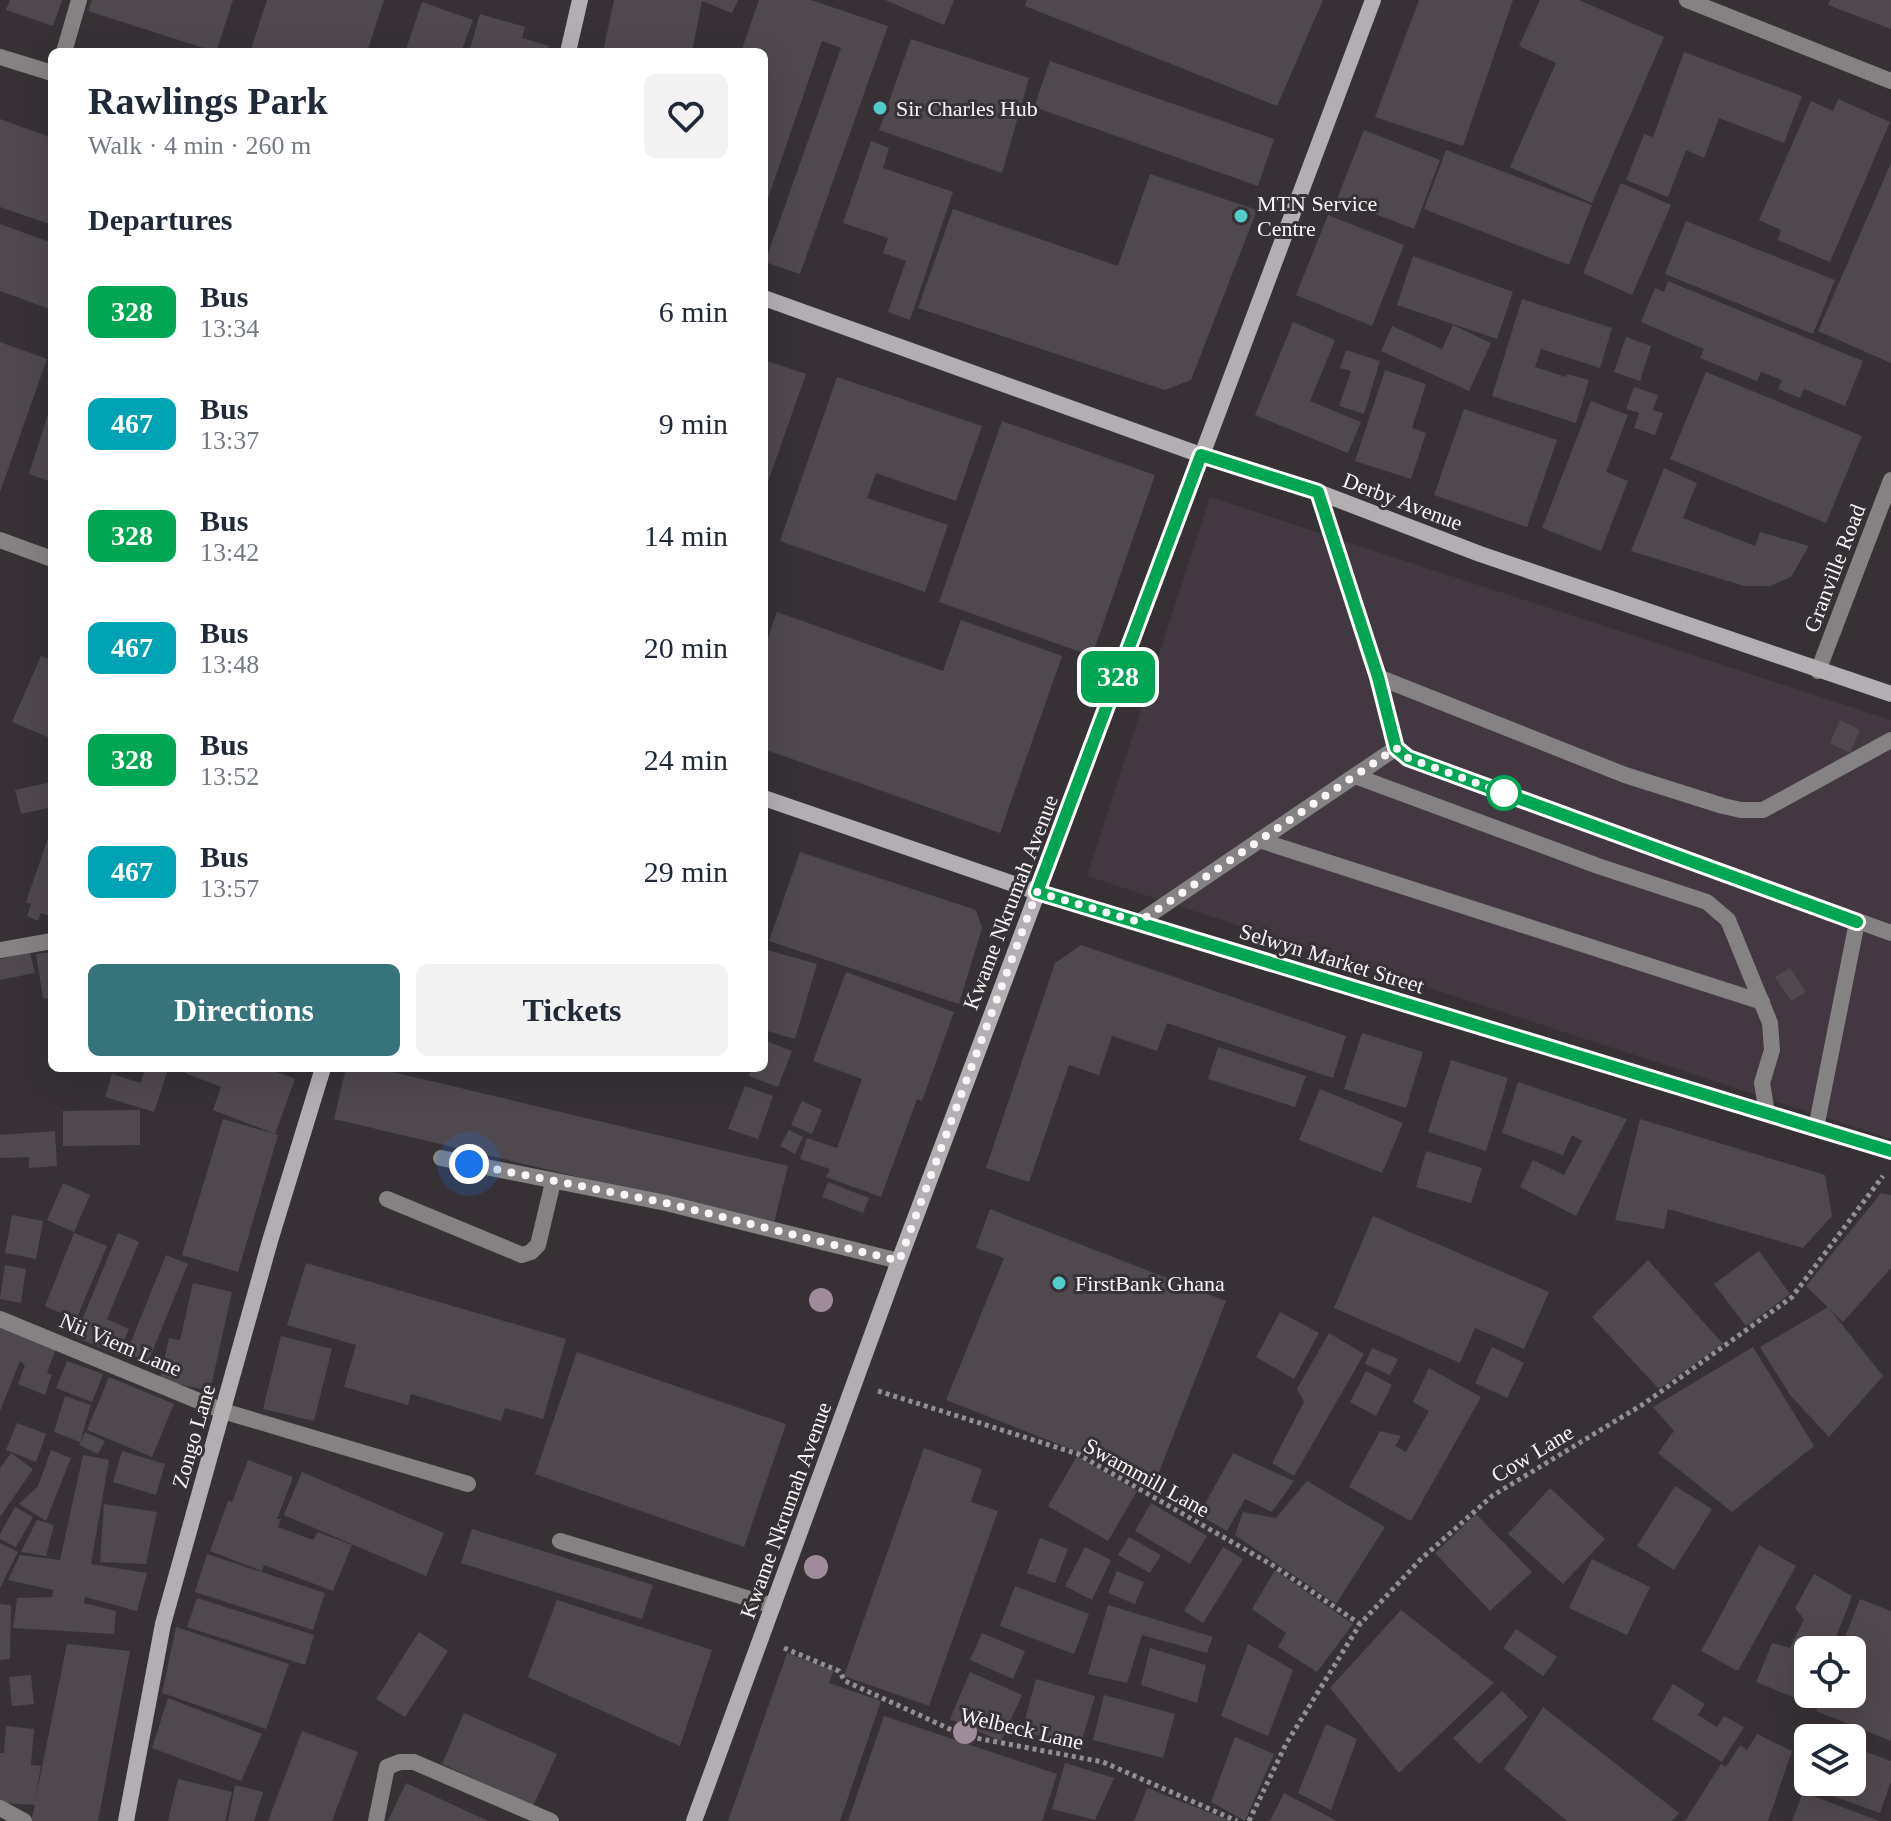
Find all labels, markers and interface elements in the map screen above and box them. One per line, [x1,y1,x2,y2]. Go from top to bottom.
button: heart [644,74,728,158]
text: Rawlings Park [88,80,328,122]
place label: Sir Charles Hub [896,96,1038,121]
marker: Sir Charles Hub [871,99,889,117]
text: Walk · 4 min · 260 m [88,131,311,160]
place label: MTN Service Centre [1257,191,1377,241]
text: Departures [88,203,232,236]
marker: MTN Service Centre [1232,207,1250,225]
text: Bus [200,280,248,313]
text: 6 min [659,295,728,328]
text: 328 [111,296,153,327]
text: 13:34 [200,314,259,343]
text: Bus [200,392,248,425]
text: 9 min [659,407,728,440]
text: 467 [111,408,153,439]
text: 13:37 [200,426,259,455]
street label: Derby Avenue [1339,467,1466,536]
street label: Granville Road [1799,501,1870,636]
text: Bus [200,504,248,537]
text: 14 min [644,519,728,552]
text: 328 [111,520,153,551]
text: 13:42 [200,538,259,567]
text: Bus [200,616,248,649]
text: 20 min [644,631,728,664]
text: 467 [111,632,153,663]
text: 13:48 [200,650,259,679]
line badge: 328 [1072,651,1164,703]
text: 328 [1097,661,1139,692]
text: Bus [200,728,248,761]
text: 24 min [644,743,728,776]
text: 328 [111,744,153,775]
text: 13:52 [200,762,259,791]
unlabelled marker [1487,776,1521,810]
street label: Kwame Nkrumah Avenue [958,791,1063,1013]
text: Bus [200,840,248,873]
text: 29 min [644,855,728,888]
text: 467 [111,856,153,887]
text: 13:57 [200,874,259,903]
street label: Selwyn Market Street [1236,918,1427,998]
button: Directions [88,964,400,1056]
button: Tickets [416,964,728,1056]
your location [449,1144,489,1184]
place label: FirstBank Ghana [1075,1271,1225,1296]
marker: FirstBank Ghana [1050,1274,1068,1292]
street label: Nii Viem Lane [56,1308,186,1381]
street label: Zongo Lane [167,1381,220,1491]
street label: Kwame Nkrumah Avenue [735,1399,836,1622]
street label: Cow Lane [1487,1419,1578,1488]
street label: Swammill Lane [1080,1433,1214,1522]
map controls [1794,1636,1866,1796]
button: locate [1794,1636,1866,1708]
street label: Welbeck Lane [958,1702,1086,1755]
button: layers [1794,1724,1866,1796]

